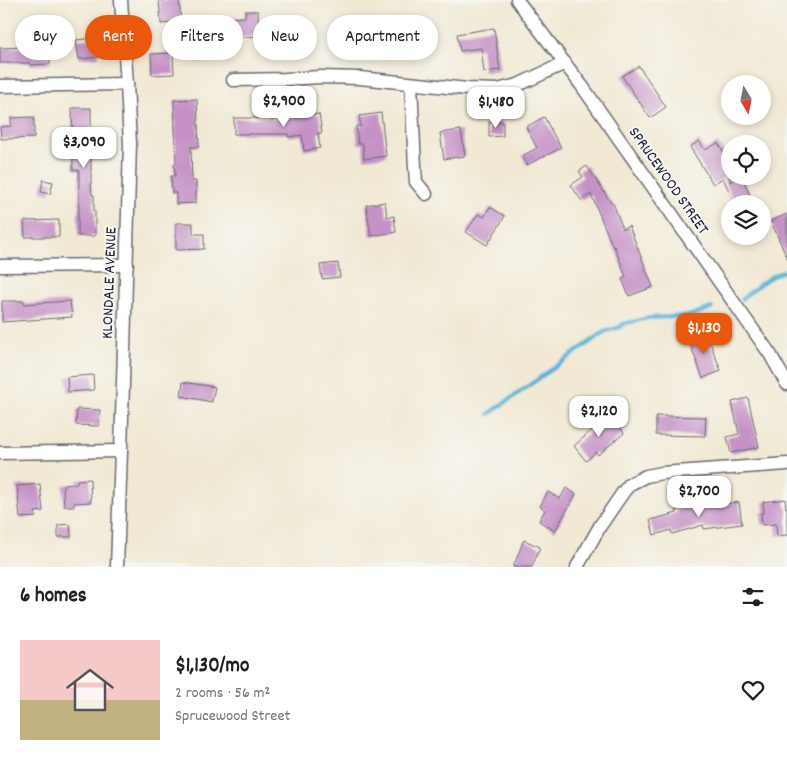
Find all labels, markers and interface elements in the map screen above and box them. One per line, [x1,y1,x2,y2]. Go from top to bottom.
chip: Buy [15,15,75,60]
chip: Rent [85,15,152,60]
chip: Filters [162,15,243,60]
chip: New [253,15,317,60]
chip: Apartment [327,15,438,60]
north arrow [721,75,771,125]
map controls [721,75,771,245]
pin: $2,900 [243,86,325,128]
pin: $1,480 [455,86,537,129]
text: $2,900 [263,90,305,113]
text: $1,480 [478,91,514,114]
street label: SPRUCEWOOD STREET [622,123,714,240]
pin: $3,090 [43,126,125,169]
text: $3,090 [62,131,106,154]
button: locate [721,135,771,185]
button: layers [721,195,771,245]
street label: KLONDALE AVENUE [97,226,123,339]
pin: $1,130 [663,312,745,355]
text: $1,130 [687,317,721,340]
pin: $2,120 [558,396,640,438]
text: $2,120 [580,400,618,423]
pin: $2,700 [658,476,740,518]
text: $2,700 [678,480,720,503]
text: 6 homes [20,582,87,612]
icon: filters [739,583,767,611]
text: $1,130/mo [175,652,249,682]
icon: home [60,660,120,720]
icon: heart [739,676,767,704]
text: 2 rooms · 56 m² [175,682,270,705]
text: Sprucewood Street [175,705,290,728]

